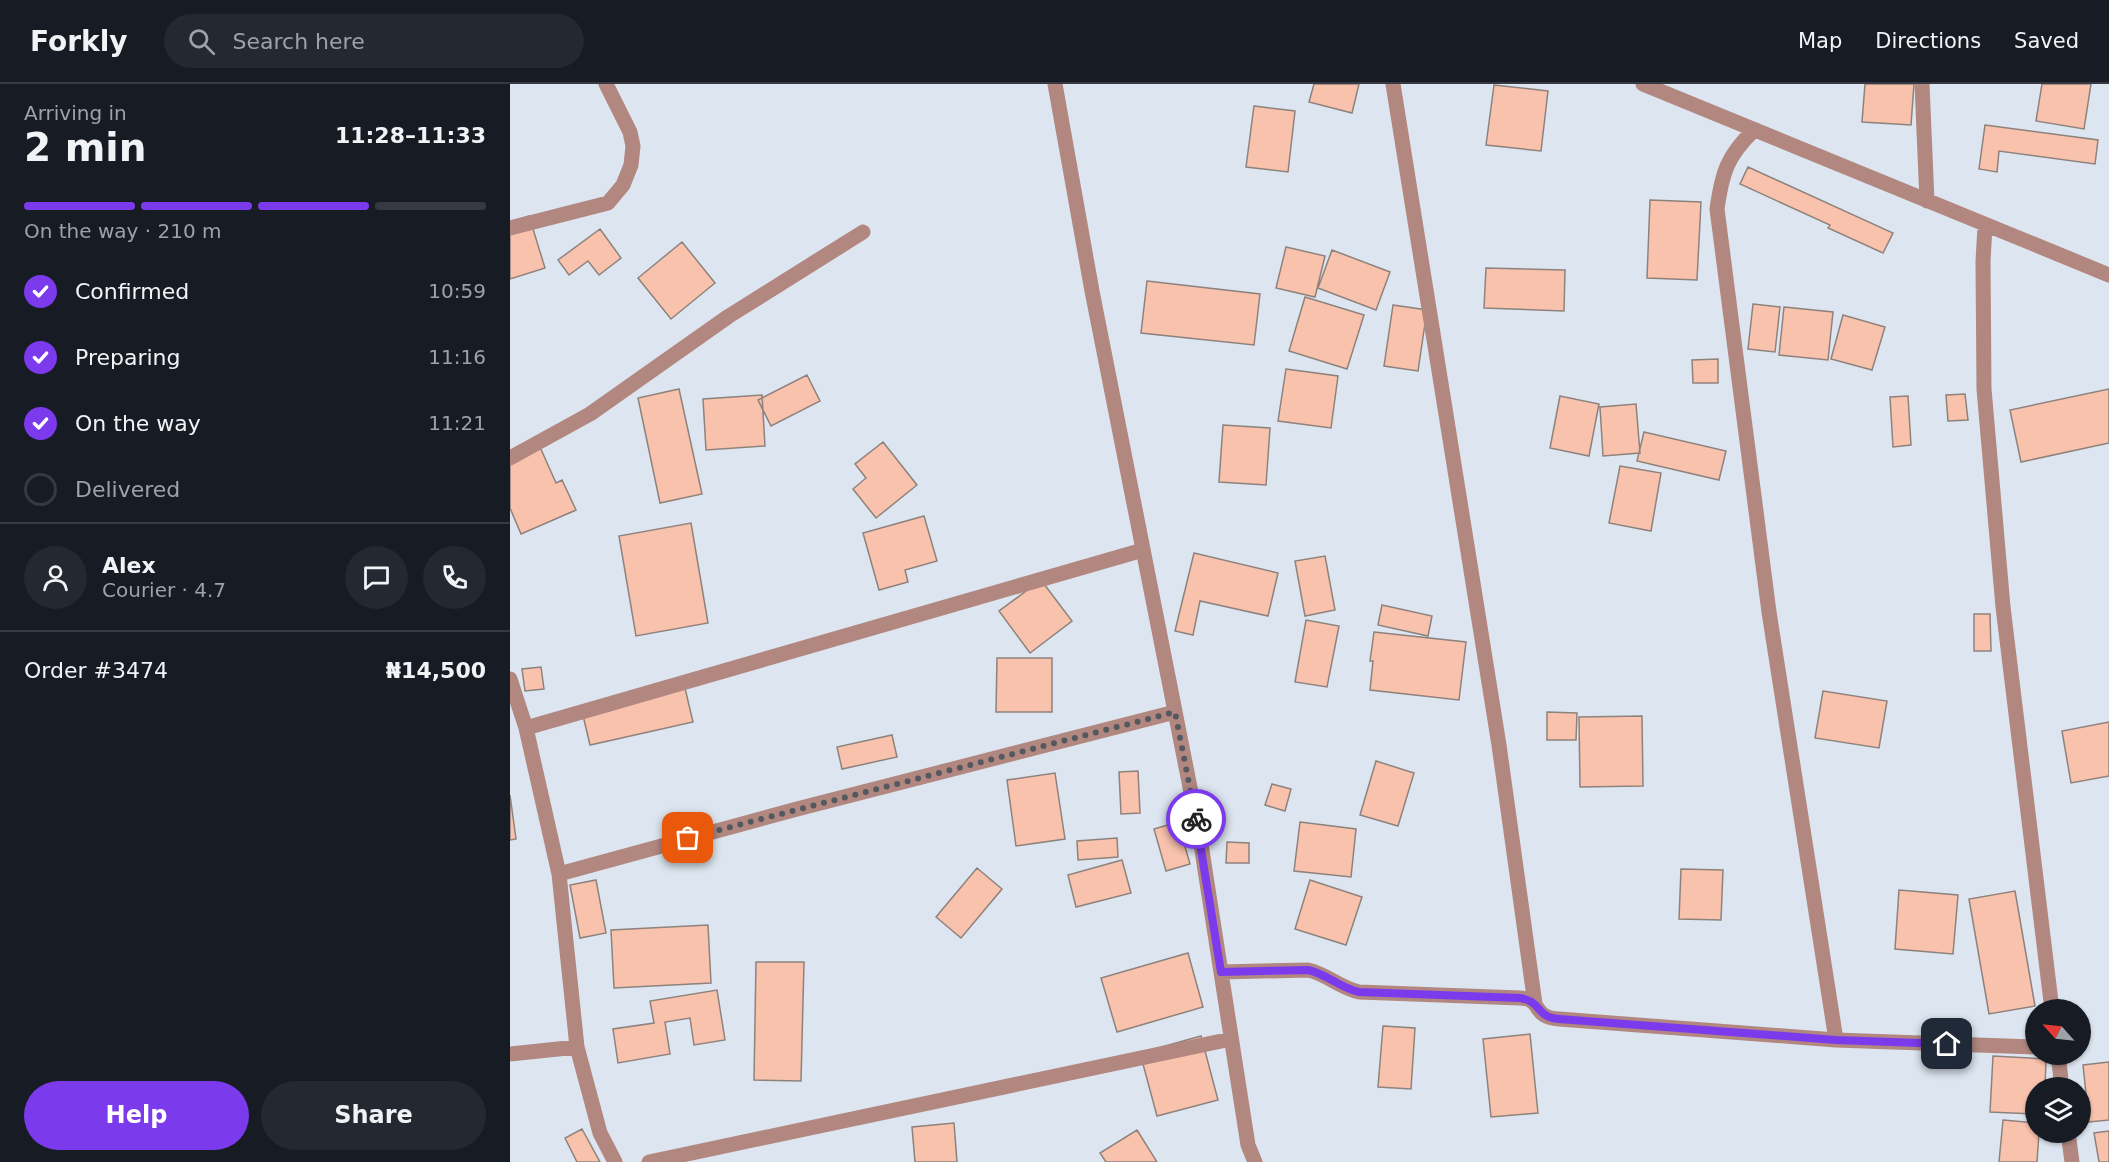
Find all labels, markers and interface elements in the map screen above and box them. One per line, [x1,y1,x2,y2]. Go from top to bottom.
search box [164,14,584,68]
text: Forkly [30,25,128,58]
icon: search [185,25,218,58]
text: Search here [233,29,365,54]
text: Map [1798,29,1842,53]
text: Directions [1875,29,1981,53]
text: Saved [2014,29,2079,53]
text: Arriving in [24,101,127,125]
text: 11:28–11:33 [335,123,486,148]
text: 2 min [24,125,146,170]
text: On the way · 210 m [24,219,222,243]
icon: check [24,275,57,308]
text: Confirmed [75,279,189,304]
text: 10:59 [428,279,486,303]
icon: check [24,341,57,374]
text: Preparing [75,345,181,370]
text: 11:16 [428,345,486,369]
icon: check [24,407,57,440]
text: On the way [75,411,201,436]
text: 11:21 [428,411,486,435]
text: Delivered [75,477,180,502]
button: person [24,546,87,609]
button: chat [345,546,408,609]
button: phone [423,546,486,609]
text: Alex [102,553,156,578]
text: Courier · 4.7 [102,578,226,602]
text: Order #3474 [24,658,168,683]
text: ₦14,500 [386,658,486,683]
courier [1166,789,1226,849]
icon: bike [1180,803,1213,836]
pin [662,812,713,863]
icon: bag [671,821,704,854]
north arrow [2025,999,2091,1065]
map controls [2025,999,2091,1143]
pin [1921,1018,1972,1069]
icon: home [1930,1027,1963,1060]
button: layers [2025,1077,2091,1143]
button: Help [24,1081,249,1150]
button: Share [261,1081,486,1150]

